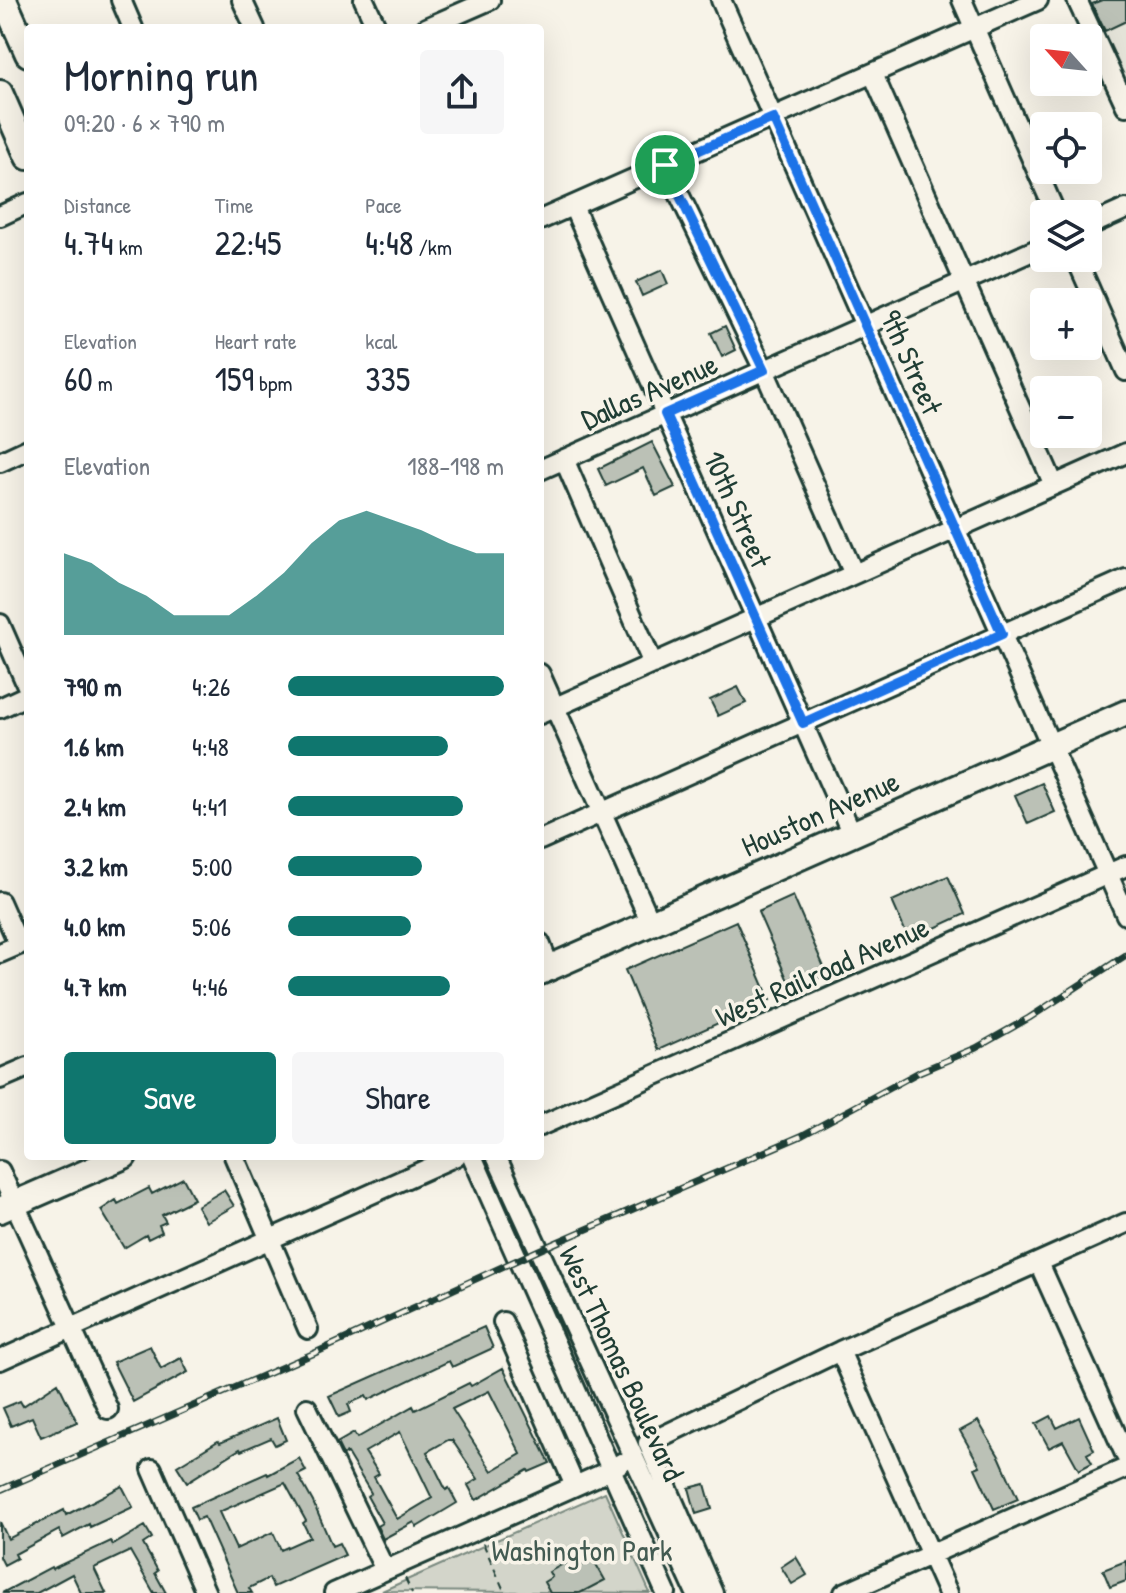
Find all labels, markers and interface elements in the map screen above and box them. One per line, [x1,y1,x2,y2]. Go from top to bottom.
north arrow [1030,24,1102,96]
map controls [1030,24,1102,448]
text: Morning run [64,45,259,105]
button: share [420,50,504,134]
text: 09:20 · 6 × 790 m [64,105,225,140]
button: locate [1030,112,1102,184]
pin [631,131,699,199]
icon: arrive [643,143,687,187]
text: Distance [64,190,131,220]
text: Time [215,190,254,220]
text: Pace [365,190,402,220]
button: layers [1030,200,1102,272]
text: 4.74 [64,220,114,266]
text: 22:45 [215,220,282,266]
text: 4:48 [365,220,413,266]
text: km [114,232,143,262]
text: /km [413,232,452,262]
button: + [1030,288,1102,360]
street label: 9th Street [871,303,953,421]
text: Elevation [64,326,137,356]
text: Heart rate [215,326,297,356]
text: kcal [365,326,397,356]
street label: Dallas Avenue [575,343,724,439]
text: 60 [64,356,93,402]
text: 159 [215,356,254,402]
text: 335 [365,356,410,402]
text: m [93,368,113,398]
text: bpm [254,368,292,398]
button: − [1030,376,1102,448]
street label: 10th Street [695,444,782,574]
text: Elevation [64,448,150,483]
text: 188–198 m [407,448,504,483]
text: 790 m [64,669,122,704]
text: 4:26 [192,669,230,704]
text: 1.6 km [64,729,124,764]
text: 4:48 [192,729,229,764]
street label: Houston Avenue [735,760,905,866]
text: 2.4 km [64,789,126,824]
text: 4:41 [192,789,227,824]
text: 3.2 km [64,849,128,884]
text: 5:00 [192,849,232,884]
street label: West Railroad Avenue [709,906,935,1036]
text: 4.0 km [64,909,125,944]
text: 5:06 [192,909,231,944]
text: 4.7 km [64,969,127,1004]
text: 4:46 [192,969,228,1004]
button: Save [64,1052,276,1144]
button: Share [292,1052,504,1144]
street label: West Thomas Boulevard [550,1239,694,1487]
park label: Washington Park [491,1530,673,1570]

